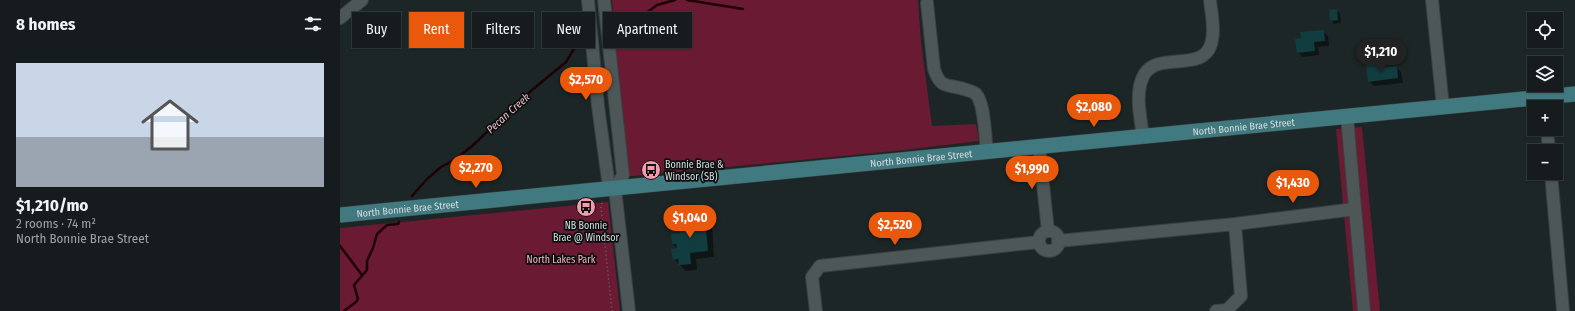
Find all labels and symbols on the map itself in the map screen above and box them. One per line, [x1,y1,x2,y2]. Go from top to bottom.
pin: $1,210 [1348,39,1414,73]
pin: $2,570 [553,67,619,101]
water label: Pecan Creek [484,90,533,136]
pin: $2,080 [1061,94,1127,128]
street label: North Bonnie Brae Street [1192,116,1296,138]
street label: North Bonnie Brae Street [870,148,974,170]
pin: $2,270 [443,155,509,189]
pin: $1,990 [999,156,1065,190]
bus stop icon: Bonnie Brae & Windsor (SB) [640,159,662,181]
place label: Bonnie Brae & Windsor (SB) [665,159,724,183]
pin: $1,430 [1260,170,1326,204]
bus stop icon: NB Bonnie Brae @ Windsor [575,196,597,218]
street label: North Bonnie Brae Street [356,198,460,220]
pin: $1,040 [657,205,723,239]
pin: $2,520 [862,212,928,246]
place label: NB Bonnie Brae @ Windsor [553,220,620,244]
park label: North Lakes Park [527,254,596,266]

